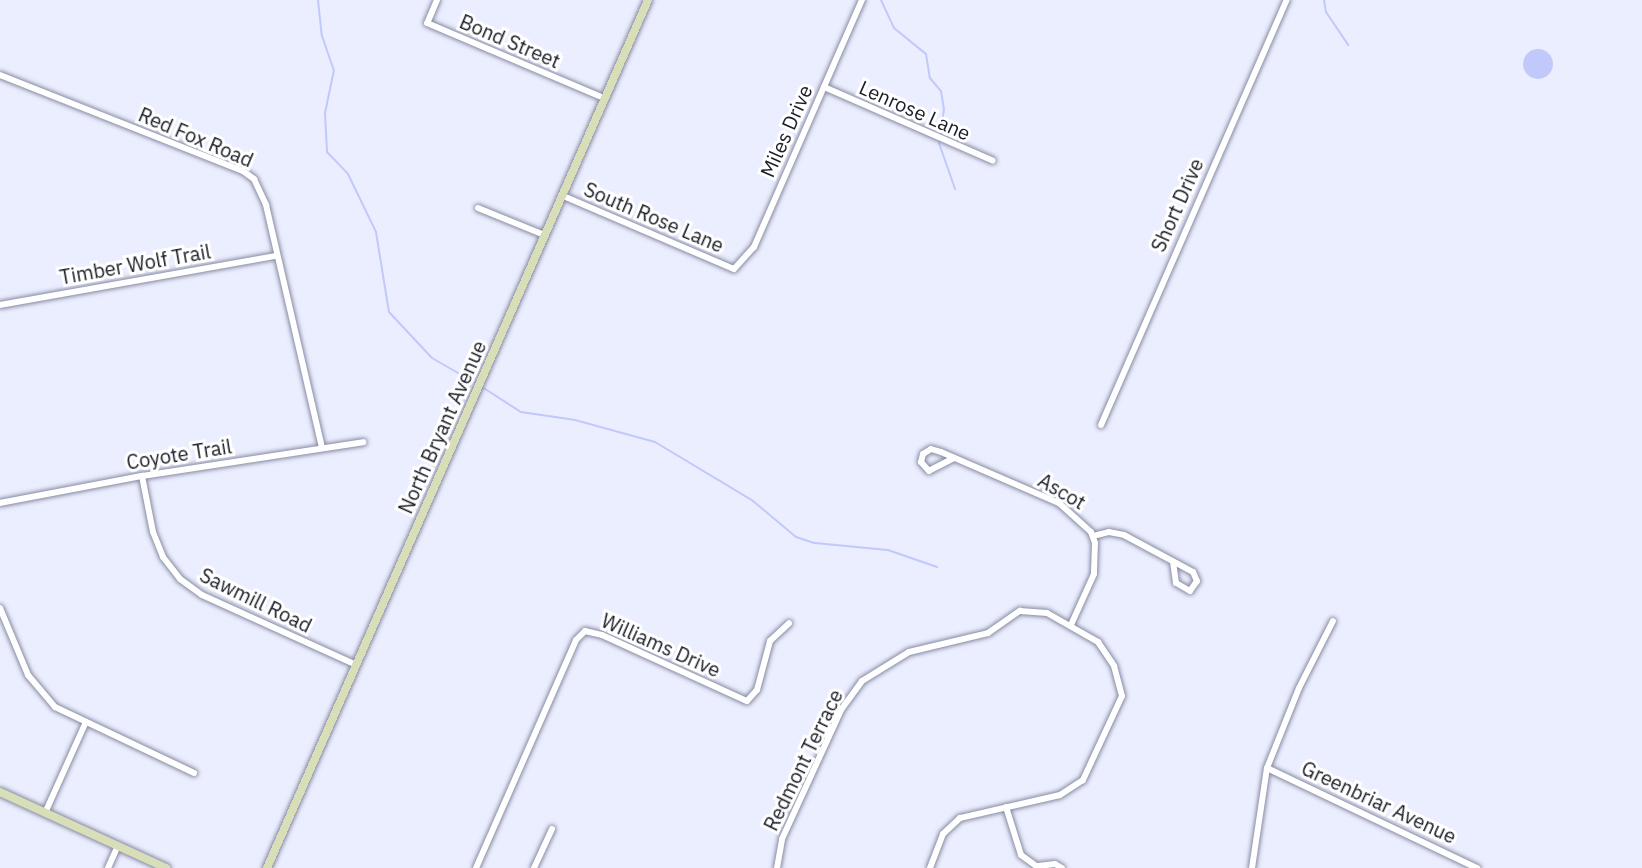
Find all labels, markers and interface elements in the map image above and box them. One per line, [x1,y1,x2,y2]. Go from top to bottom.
street label: Bond Street [456,9,564,73]
street label: Lenrose Lane [856,75,974,145]
street label: Miles Drive [755,81,817,181]
street label: Red Fox Road [135,102,257,172]
street label: Short Drive [1146,155,1208,255]
street label: South Rose Lane [581,177,727,257]
street label: Timber Wolf Trail [58,239,212,289]
street label: North Bryant Avenue [393,337,491,517]
street label: Coyote Trail [125,434,233,474]
street label: Ascot [1034,468,1090,514]
street label: Sawmill Road [196,563,316,637]
street label: Williams Drive [598,608,724,682]
street label: Redmont Terrace [758,685,848,835]
street label: Greenbriar Avenue [1298,756,1460,848]

